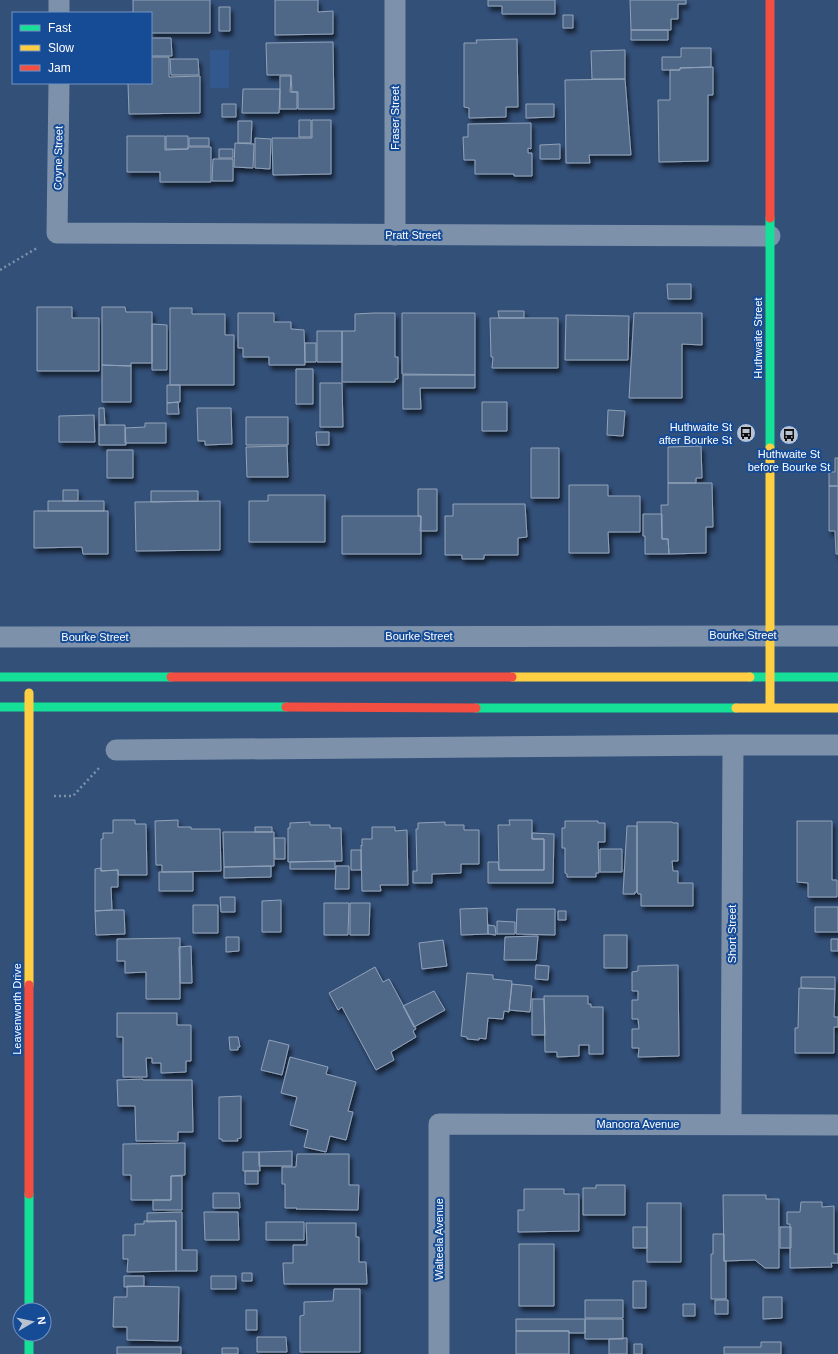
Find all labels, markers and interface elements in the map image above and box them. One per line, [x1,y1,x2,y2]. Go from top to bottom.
legend [12,12,152,84]
text: Fast [48,21,72,35]
text: Slow [48,41,74,55]
text: Jam [48,61,71,75]
street label: Fraser Street [389,86,401,150]
street label: Coyne Street [51,126,65,190]
street label: Pratt Street [385,229,441,241]
street label: Huthwaite Street [752,297,764,379]
place label: Huthwaite St after Bourke St [659,421,732,446]
bus stop icon: Huthwaite St after Bourke St [735,422,757,444]
bus stop icon: Huthwaite St before Bourke St [778,424,800,446]
place label: Huthwaite St before Bourke St [748,448,830,473]
street label: Bourke Street [709,629,777,641]
street label: Bourke Street [385,630,453,642]
street label: Bourke Street [61,631,129,643]
street label: Short Street [726,905,738,963]
street label: Leavenworth Drive [11,963,23,1055]
street label: Manoora Avenue [597,1118,679,1130]
street label: Walteela Avenue [433,1198,445,1280]
north arrow [12,1302,52,1342]
text: N [35,1316,48,1325]

